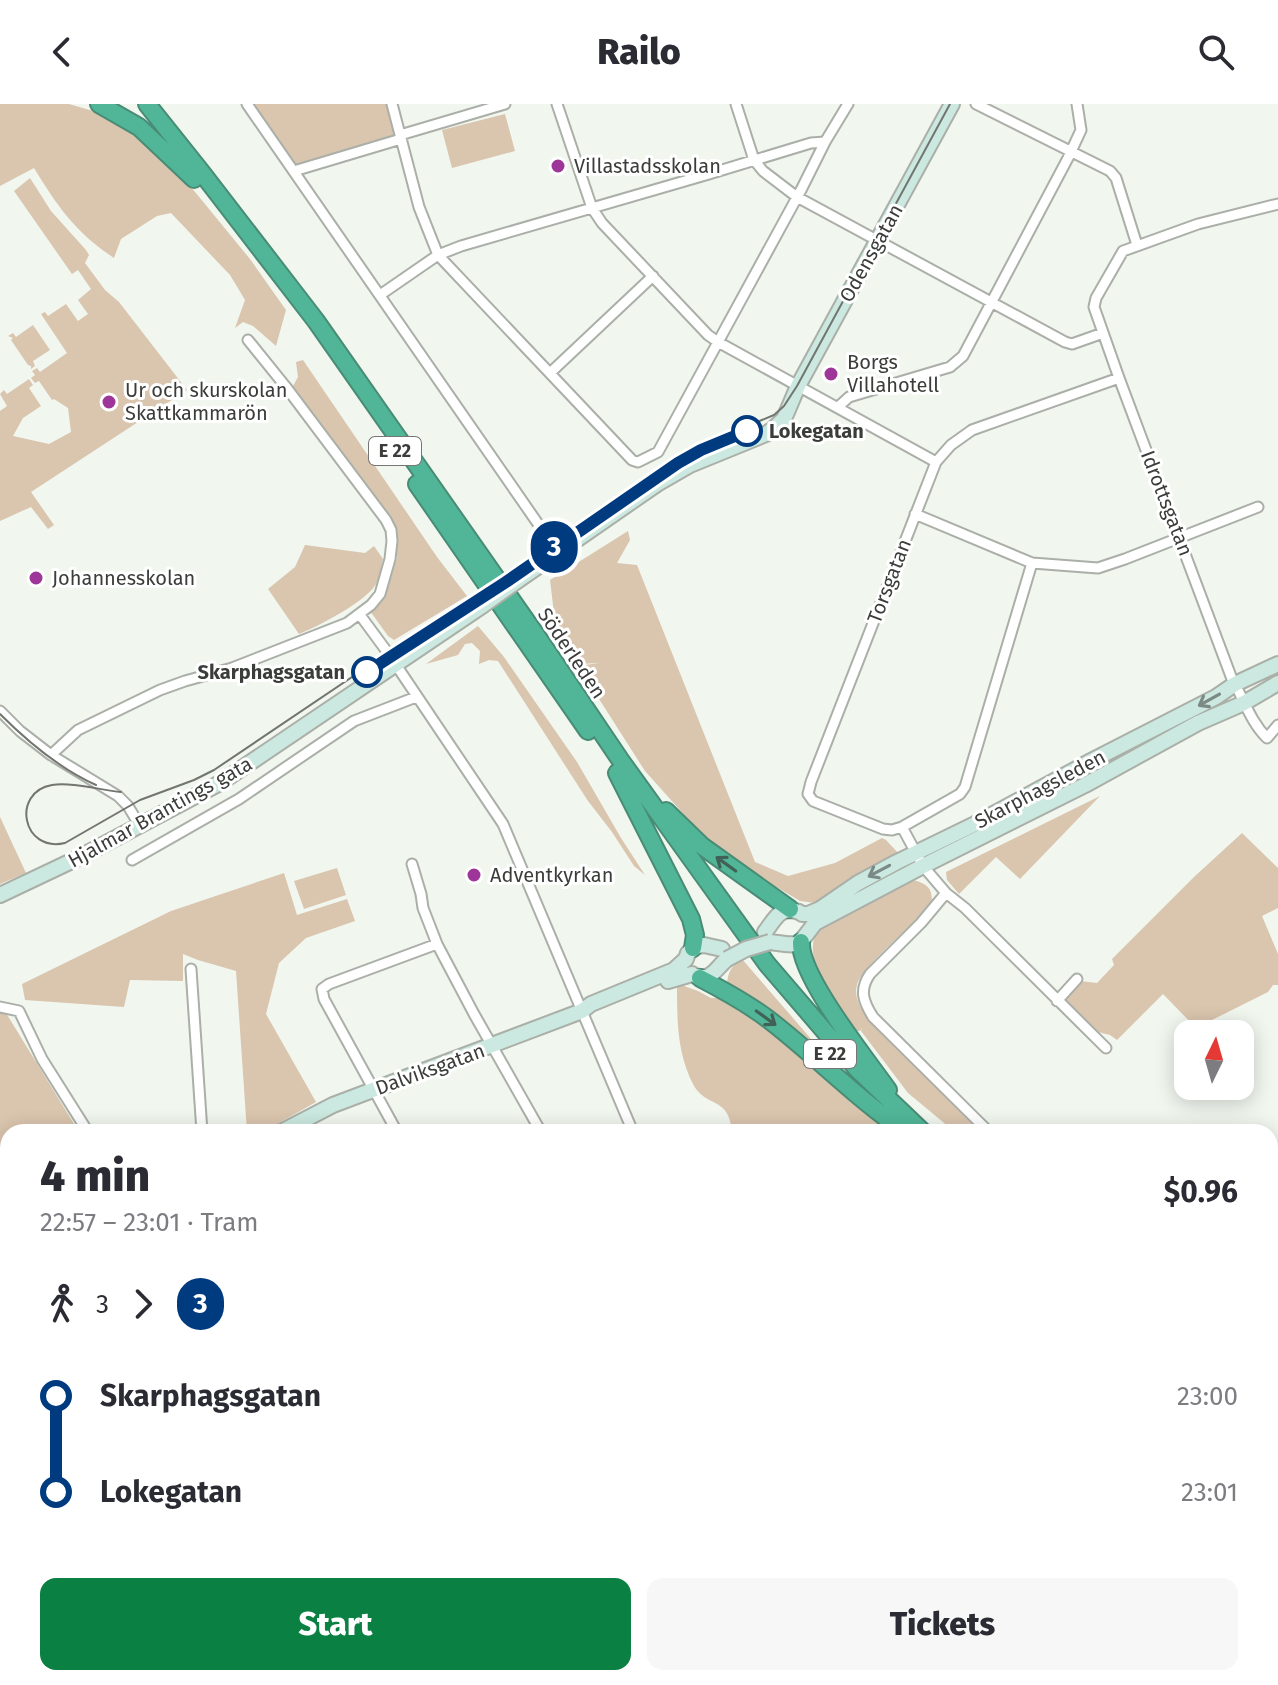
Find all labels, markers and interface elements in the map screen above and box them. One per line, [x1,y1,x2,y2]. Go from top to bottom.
icon: back [40,30,84,74]
text: Railo [597,30,681,74]
icon: search [1194,30,1238,74]
place label: Villastadsskolan [574,154,721,178]
marker: Villastadsskolan [549,157,567,175]
street label: Odensgatan [834,200,908,306]
place label: Borgs Villahotell [847,350,939,397]
marker: Borgs Villahotell [822,365,840,383]
place label: Ur och skurskolan Skattkammarön [125,378,287,425]
marker: Ur och skurskolan Skattkammarön [100,393,118,411]
marker: Lokegatan [732,416,762,446]
place label: Lokegatan [769,419,864,443]
road number: E 22 [369,437,421,465]
street label: Idrottsgatan [1136,447,1198,559]
line badge: 3 [528,521,580,573]
text: 3 [547,530,561,563]
street label: Torsgatan [862,535,916,627]
place label: Johannesskolan [52,566,195,590]
marker: Johannesskolan [27,569,45,587]
street label: Söderleden [533,603,611,703]
marker: Skarphagsgatan [352,657,382,687]
place label: Skarphagsgatan [198,660,345,684]
one-way arrow [1198,693,1222,708]
street label: Skarphagsleden [971,744,1109,834]
street label: Hjalmar Brantings gata [64,751,256,873]
one-way arrow [716,855,738,872]
place label: Adventkyrkan [490,863,613,887]
one-way arrow [868,864,892,880]
marker: Adventkyrkan [465,866,483,884]
one-way arrow [755,1010,776,1027]
north arrow [1174,1020,1254,1100]
map controls [1174,1020,1254,1100]
street label: Dalviksgatan [372,1038,488,1100]
road number: E 22 [804,1040,856,1068]
text: 4 min [40,1150,150,1203]
text: $0.96 [1164,1174,1238,1210]
text: 22:57 – 23:01 · Tram [40,1207,259,1238]
icon: walk [40,1282,84,1326]
icon: forward [121,1282,165,1326]
text: 3 [193,1287,208,1320]
text: 3 [96,1289,109,1320]
text: Skarphagsgatan [100,1378,321,1414]
text: 23:00 [1177,1381,1238,1412]
text: Lokegatan [100,1474,242,1510]
text: 23:01 [1181,1477,1238,1508]
button: Start [40,1578,631,1670]
button: Tickets [647,1578,1238,1670]

